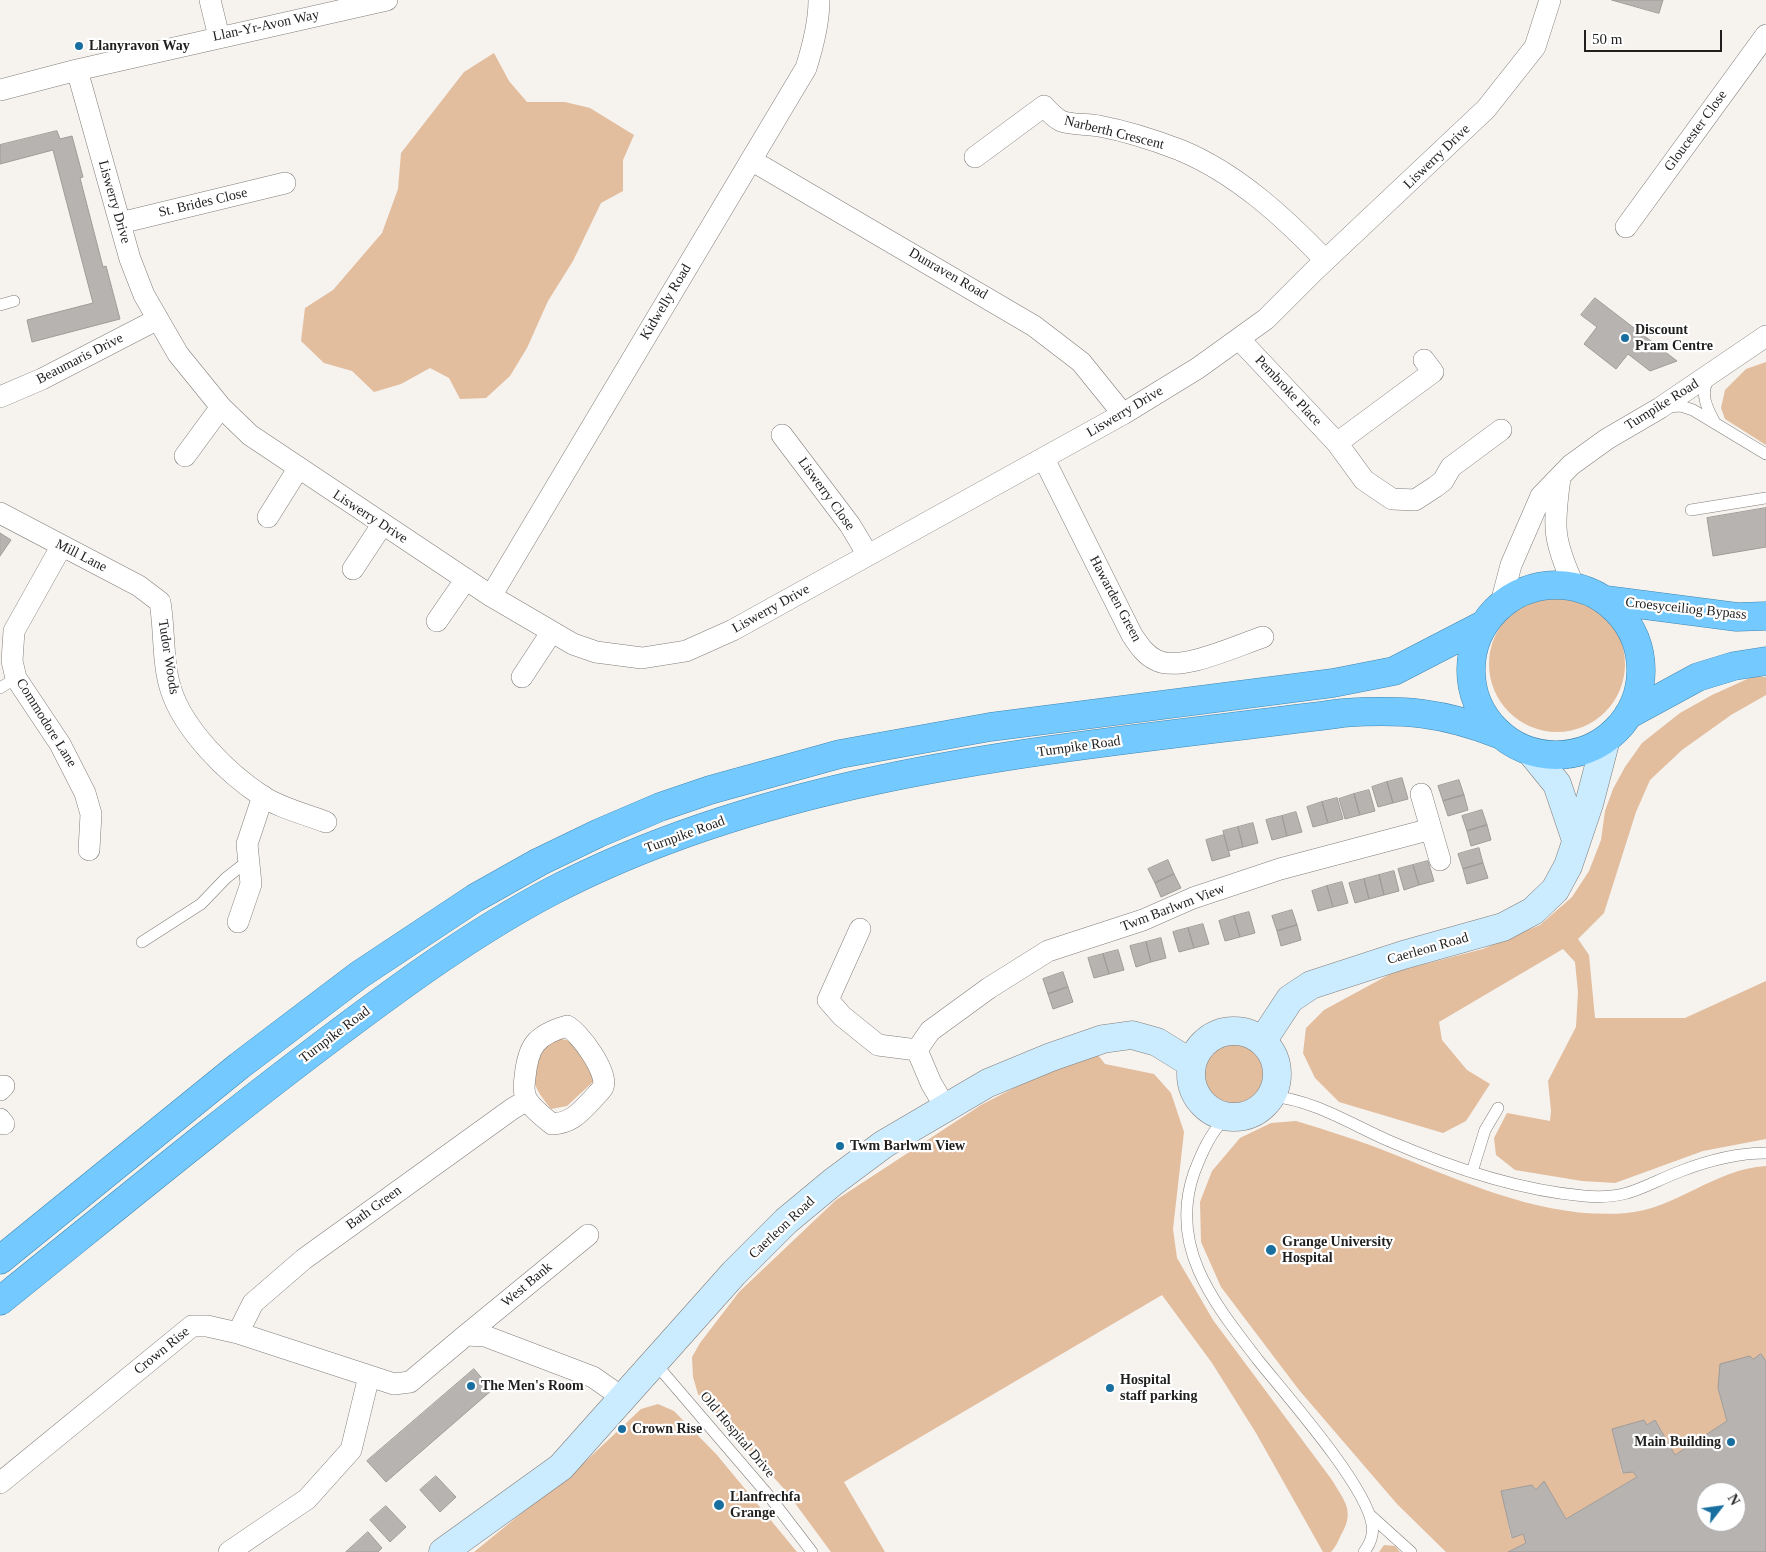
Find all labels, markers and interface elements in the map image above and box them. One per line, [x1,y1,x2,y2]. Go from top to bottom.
street label: Llan-Yr-Avon Way [211,7,321,45]
scale bar [1586,20,1724,52]
text: 50 m [1592,31,1622,47]
place label: Llanyravon Way [89,38,190,54]
marker: Llanyravon Way [73,40,85,52]
street label: Gloucester Close [1661,87,1731,175]
street label: Narberth Crescent [1062,112,1166,154]
street label: Liswerry Drive [1400,121,1474,193]
street label: Liswerry Drive [94,158,134,246]
street label: St. Brides Close [157,185,249,221]
street label: Dunraven Road [906,245,990,303]
street label: Kidwelly Road [637,261,695,343]
place label: Discount Pram Centre [1635,322,1713,354]
street label: Beaumaris Drive [34,330,126,388]
marker: Discount Pram Centre [1619,332,1631,344]
street label: Pembroke Place [1251,352,1325,430]
street label: Turnpike Road [1622,376,1702,434]
street label: Liswerry Drive [1084,383,1166,441]
street label: Liswerry Close [794,454,858,534]
street label: Liswerry Drive [329,487,411,547]
street label: Mill Lane [52,536,110,576]
street label: Hawarden Green [1085,553,1145,645]
street label: Liswerry Drive [729,581,813,637]
street label: Croesyceiliog Bypass [1625,594,1747,624]
street label: Tudor Woods [154,618,182,696]
street label: Commodore Lane [12,676,80,770]
street label: Turnpike Road [1036,733,1122,761]
street label: Turnpike Road [643,813,727,857]
street label: Twm Barlwm View [1119,880,1227,936]
street label: Caerleon Road [1386,929,1470,969]
street label: Turnpike Road [296,1003,374,1067]
place label: Twm Barlwm View [850,1138,965,1154]
marker: Twm Barlwm View [834,1140,846,1152]
street label: Bath Green [343,1182,405,1234]
street label: Caerleon Road [746,1193,818,1263]
place label: Grange University Hospital [1282,1234,1393,1266]
marker: Grange University Hospital [1264,1243,1278,1257]
street label: West Bank [498,1259,556,1311]
street label: Crown Rise [131,1324,193,1378]
place label: Hospital staff parking [1120,1372,1197,1404]
place label: The Men's Room [481,1378,584,1394]
marker: The Men's Room [465,1380,477,1392]
marker: Hospital staff parking [1104,1382,1116,1394]
street label: Old Hospital Drive [696,1388,778,1482]
place label: Crown Rise [632,1421,702,1437]
marker: Crown Rise [616,1423,628,1435]
place label: Main Building [1634,1434,1721,1450]
marker: Main Building [1725,1436,1737,1448]
north arrow [1696,1482,1746,1532]
place label: Llanfrechfa Grange [730,1489,801,1521]
text: N [1725,1492,1743,1508]
marker: Llanfrechfa Grange [712,1498,726,1512]

